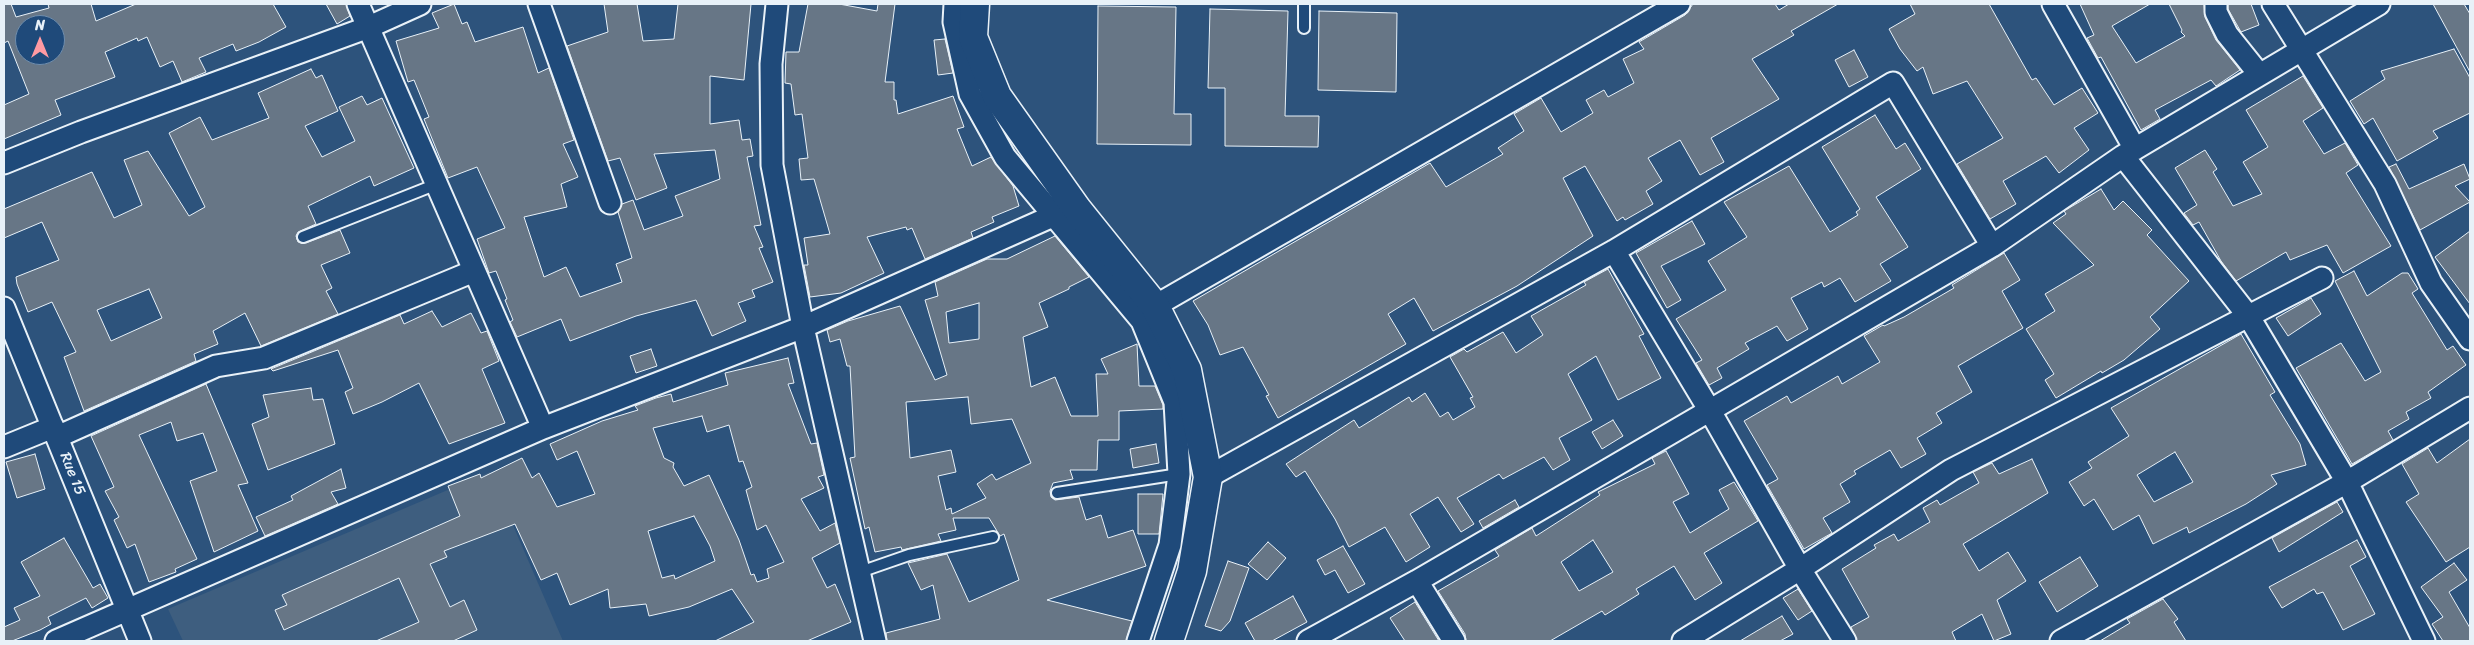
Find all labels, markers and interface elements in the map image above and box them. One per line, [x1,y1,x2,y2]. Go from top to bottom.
text: N [35,13,45,38]
north arrow [15,15,65,65]
street label: Rue 15 [55,450,89,498]

